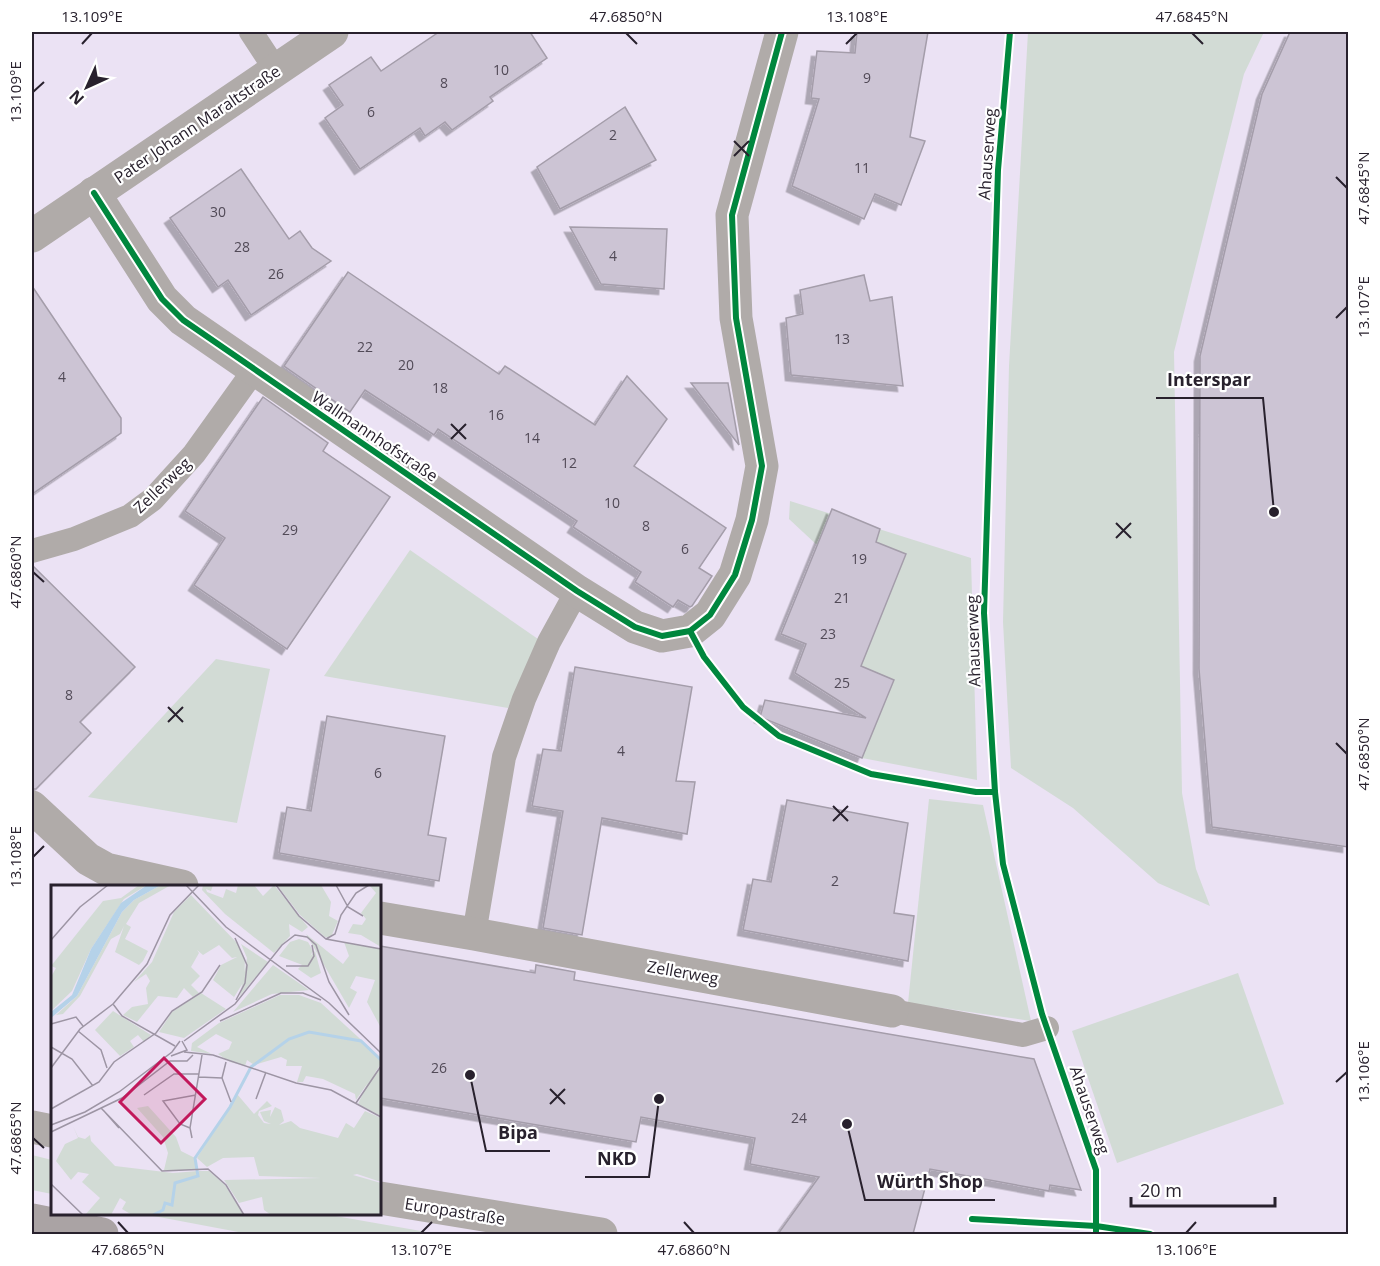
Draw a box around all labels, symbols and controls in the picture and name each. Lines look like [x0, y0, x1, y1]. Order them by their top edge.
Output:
text: 13.109°E [61, 6, 123, 26]
text: 47.6850°N [589, 6, 663, 26]
text: 13.108°E [826, 6, 888, 26]
text: 47.6845°N [1155, 6, 1229, 26]
north arrow [57, 57, 117, 117]
street label: Pater Johann Maraltstraße [109, 60, 285, 188]
house number: 10 [493, 60, 509, 79]
text: 13.109°E [5, 61, 25, 123]
house number: 9 [863, 68, 871, 87]
house number: 8 [440, 73, 448, 92]
text: N [64, 85, 89, 110]
house number: 6 [367, 102, 375, 121]
street label: Ahauserweg [973, 107, 1001, 201]
house number: 2 [609, 125, 617, 144]
text: 47.6845°N [1353, 151, 1373, 225]
house number: 11 [854, 158, 870, 177]
house number: 30 [210, 202, 226, 221]
house number: 28 [234, 237, 250, 256]
house number: 4 [609, 246, 617, 265]
house number: 26 [268, 264, 284, 283]
text: 13.107°E [1353, 276, 1373, 338]
house number: 13 [834, 329, 850, 348]
house number: 22 [357, 337, 373, 356]
house number: 20 [398, 355, 414, 374]
callout: Interspar [1156, 362, 1263, 398]
house number: 4 [58, 367, 66, 386]
text: Interspar [1167, 367, 1251, 391]
house number: 18 [432, 378, 448, 397]
street label: Wallmannhofstraße [308, 386, 442, 486]
house number: 16 [488, 405, 504, 424]
house number: 14 [524, 428, 540, 447]
street label: Zellerweg [129, 452, 196, 518]
house number: 12 [561, 453, 577, 472]
house number: 10 [604, 493, 620, 512]
house number: 8 [642, 516, 650, 535]
house number: 29 [282, 520, 298, 539]
text: 47.6860°N [5, 535, 25, 609]
house number: 6 [681, 539, 689, 558]
house number: 19 [851, 549, 867, 568]
house number: 21 [834, 588, 850, 607]
street label: Ahauserweg [960, 594, 986, 687]
house number: 23 [820, 624, 836, 643]
house number: 25 [834, 673, 850, 692]
house number: 8 [65, 685, 73, 704]
text: 47.6850°N [1353, 717, 1373, 791]
house number: 4 [617, 741, 625, 760]
house number: 6 [374, 763, 382, 782]
text: 13.108°E [5, 826, 25, 888]
house number: 2 [831, 871, 839, 890]
inset map [51, 885, 381, 1215]
street label: Zellerweg [646, 955, 721, 989]
text: 13.106°E [1353, 1041, 1373, 1103]
house number: 26 [431, 1058, 447, 1077]
street label: Ahauserweg [1065, 1063, 1115, 1157]
text: 47.6865°N [5, 1101, 25, 1175]
house number: 24 [791, 1108, 807, 1127]
callout: Bipa [486, 1115, 550, 1151]
text: Bipa [498, 1120, 538, 1144]
callout: NKD [585, 1141, 649, 1177]
text: NKD [597, 1146, 637, 1170]
callout: Würth Shop [865, 1164, 995, 1200]
text: Würth Shop [877, 1169, 983, 1193]
scale bar [1131, 1170, 1275, 1208]
text: 20 m [1140, 1178, 1182, 1202]
street label: Europastraße [403, 1192, 507, 1230]
text: 47.6865°N [91, 1239, 165, 1259]
text: 13.107°E [390, 1239, 452, 1259]
text: 47.6860°N [657, 1239, 731, 1259]
text: 13.106°E [1155, 1239, 1217, 1259]

